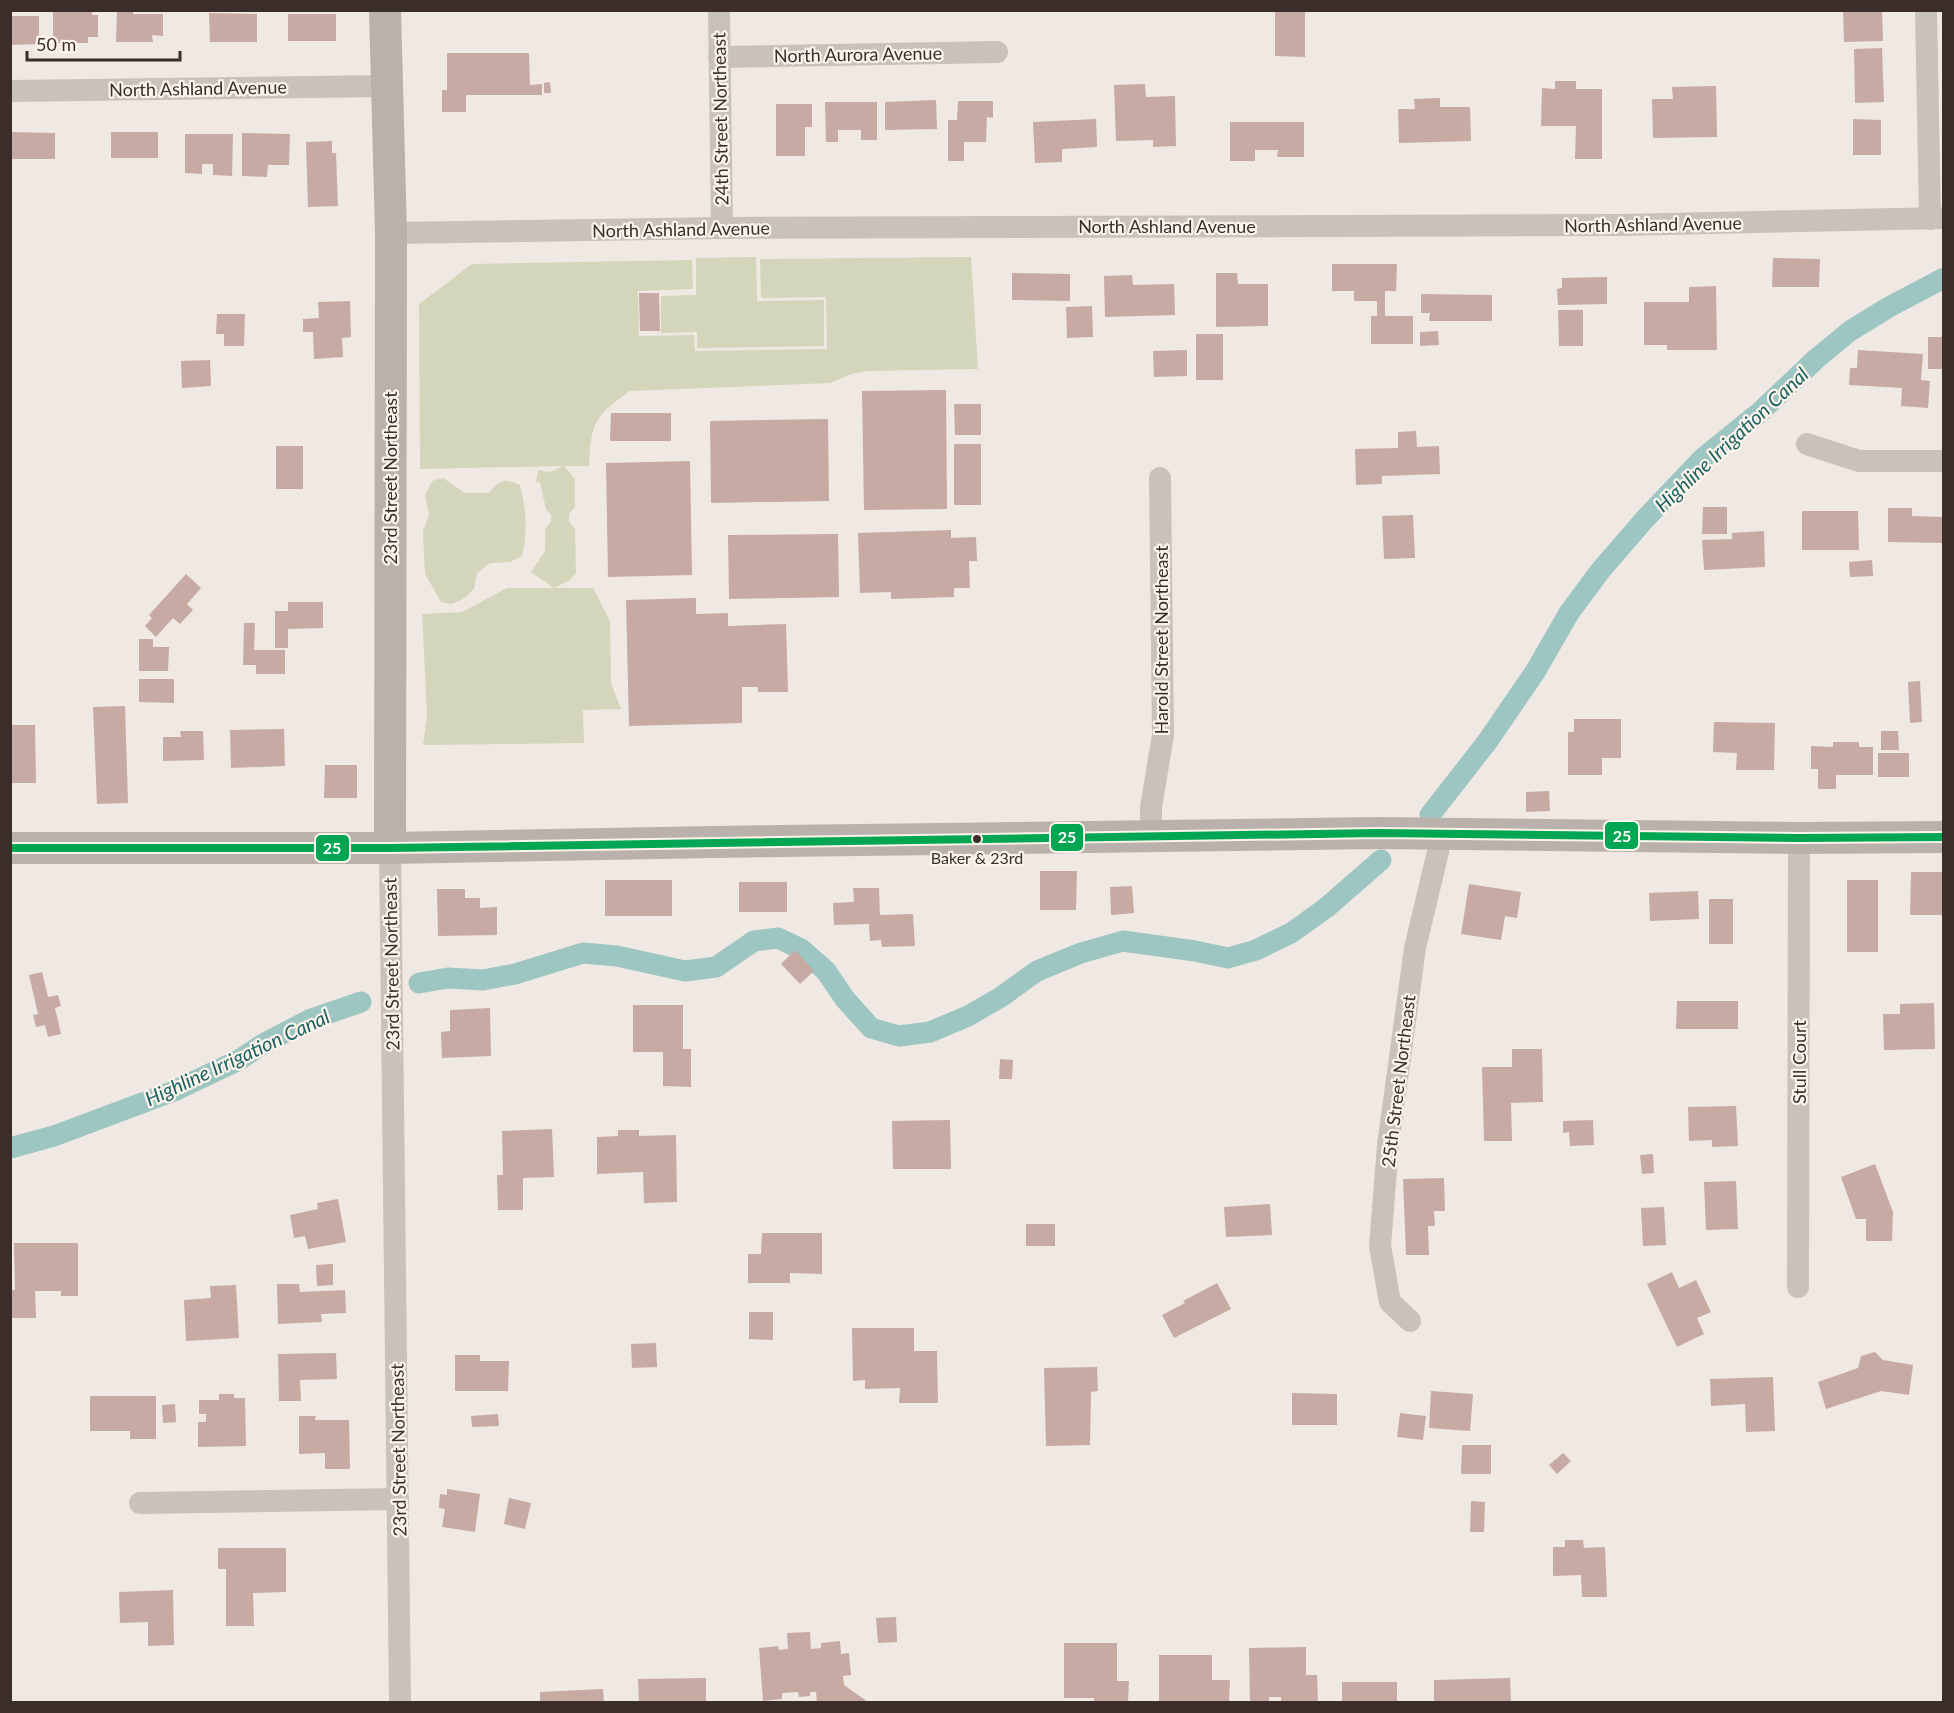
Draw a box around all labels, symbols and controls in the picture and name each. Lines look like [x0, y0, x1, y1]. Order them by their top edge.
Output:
scale bar [27, 24, 180, 62]
street label: 24th Street Northeast [707, 32, 733, 206]
text: 50 m [36, 33, 76, 55]
street label: North Aurora Avenue [774, 42, 942, 66]
street label: North Ashland Avenue [109, 75, 287, 101]
street label: North Ashland Avenue [1564, 211, 1742, 237]
street label: North Ashland Avenue [1078, 215, 1256, 237]
street label: North Ashland Avenue [592, 216, 770, 242]
water label: Highline Irrigation Canal [1649, 361, 1813, 516]
street label: 23rd Street Northeast [379, 391, 401, 565]
street label: Harold Street Northeast [1150, 545, 1172, 735]
line badge: 25 [1604, 821, 1639, 850]
line badge: 25 [1050, 823, 1084, 852]
text: 25 [1613, 826, 1631, 845]
text: 25 [1058, 827, 1076, 846]
marker: Baker & 23rd [971, 833, 983, 845]
line badge: 25 [315, 834, 350, 862]
text: 25 [323, 838, 341, 857]
place label: Baker & 23rd [931, 848, 1023, 867]
street label: 23rd Street Northeast [378, 877, 404, 1051]
street label: 25th Street Northeast [1377, 993, 1420, 1168]
water label: Highline Irrigation Canal [141, 1003, 334, 1110]
street label: Stull Court [1788, 1019, 1810, 1104]
street label: 23rd Street Northeast [385, 1363, 411, 1537]

